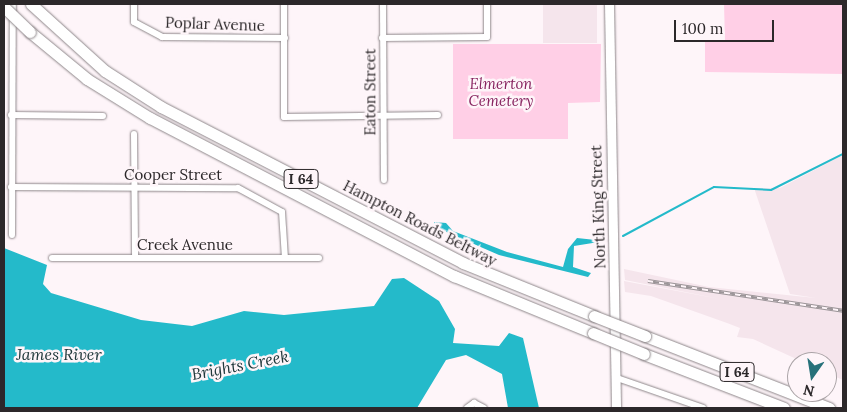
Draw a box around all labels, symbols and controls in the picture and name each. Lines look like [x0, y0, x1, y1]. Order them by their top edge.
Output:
scale bar [677, 10, 777, 42]
street label: Poplar Avenue [165, 13, 265, 35]
text: 100 m [682, 19, 723, 38]
street label: Eaton Street [361, 48, 379, 136]
park label: Elmerton Cemetery [468, 74, 534, 109]
street label: North King Street [587, 145, 609, 269]
street label: Cooper Street [124, 166, 222, 184]
road number: I 64 [284, 168, 318, 190]
street label: Hampton Roads Beltway [340, 176, 500, 270]
street label: Creek Avenue [137, 236, 233, 254]
water label: James River [16, 344, 102, 364]
water label: Brights Creek [190, 346, 290, 384]
north arrow [787, 352, 837, 402]
road number: I 64 [720, 361, 754, 384]
text: N [802, 381, 816, 401]

